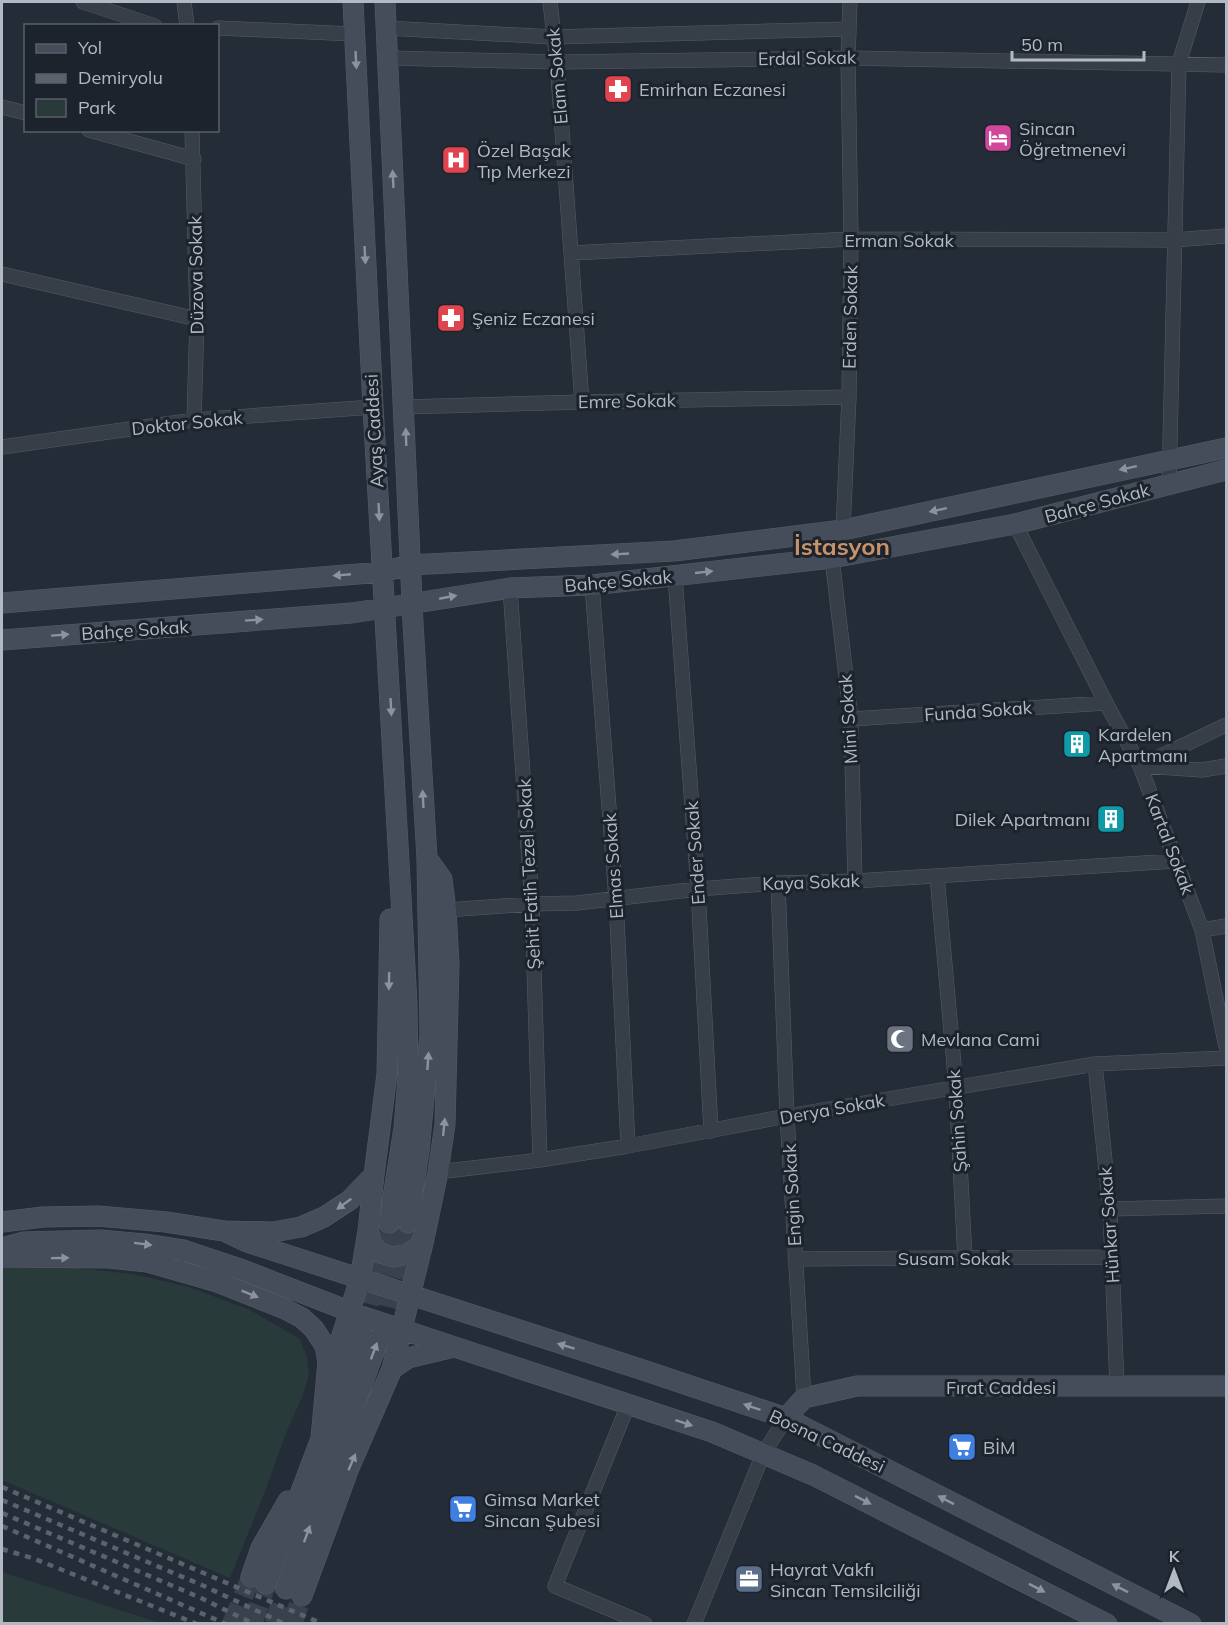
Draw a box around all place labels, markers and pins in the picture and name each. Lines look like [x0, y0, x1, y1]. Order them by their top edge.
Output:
pharmacy icon: Emirhan Eczanesi [602, 73, 634, 105]
place label: Emirhan Eczanesi [639, 78, 786, 101]
place label: Sincan Öğretmenevi [1019, 117, 1126, 161]
hotel icon: Sincan Öğretmenevi [982, 122, 1014, 154]
place label: Özel Başak Tıp Merkezi [477, 139, 572, 183]
hospital icon: Özel Başak Tıp Merkezi [440, 144, 472, 176]
pharmacy icon: Şeniz Eczanesi [435, 302, 467, 334]
place label: Şeniz Eczanesi [472, 307, 595, 330]
place label: Kardelen Apartmanı [1098, 723, 1188, 767]
building icon: Kardelen Apartmanı [1061, 728, 1093, 760]
building icon: Dilek Apartmanı [1095, 803, 1127, 835]
place label: Dilek Apartmanı [955, 808, 1090, 831]
mosque icon: Mevlana Cami [884, 1023, 916, 1055]
place label: Mevlana Cami [921, 1028, 1040, 1051]
supermarket icon: BİM [946, 1431, 978, 1463]
place label: BİM [983, 1436, 1015, 1459]
place label: Gimsa Market Sincan Şubesi [484, 1488, 600, 1532]
supermarket icon: Gimsa Market Sincan Şubesi [447, 1493, 479, 1525]
place label: Hayrat Vakfı Sincan Temsilciliği [770, 1558, 920, 1602]
office icon: Hayrat Vakfı Sincan Temsilciliği [733, 1563, 765, 1595]

